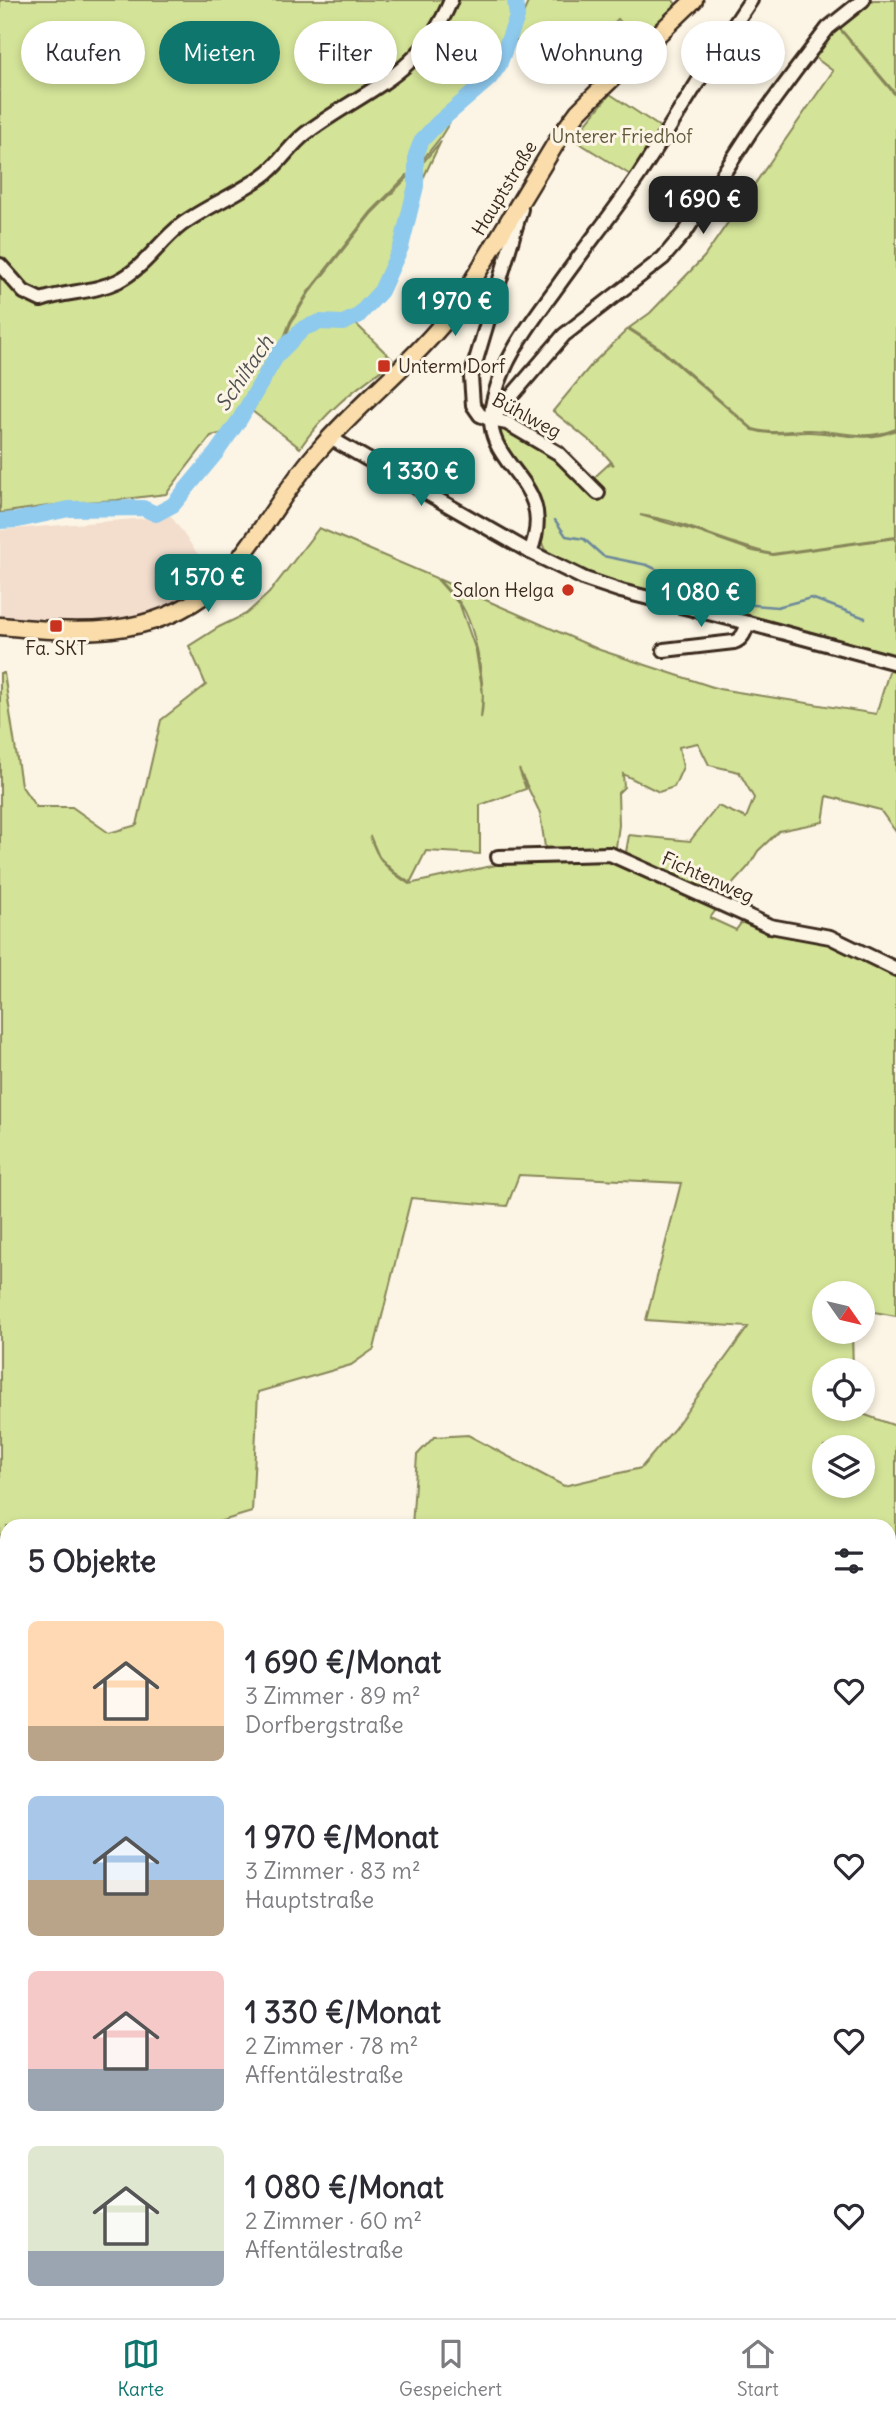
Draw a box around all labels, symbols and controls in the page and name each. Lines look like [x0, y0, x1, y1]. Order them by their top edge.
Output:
chip: Kaufen [21, 21, 145, 84]
chip: Mieten [159, 21, 280, 84]
chip: Filter [294, 21, 397, 84]
chip: Neu [411, 21, 502, 84]
chip: Wohnung [516, 21, 667, 84]
chip: Haus [681, 21, 785, 84]
park label: Unterer Friedhof [552, 124, 693, 148]
street label: Hauptstraße [466, 136, 542, 240]
pin: 1 690 € [638, 176, 768, 236]
text: 1 690 € [665, 184, 741, 213]
pin: 1 970 € [390, 278, 520, 338]
text: 1 970 € [418, 286, 492, 315]
water label: Schiltach [209, 329, 280, 416]
place label: Unterm Dorf [398, 354, 506, 378]
marker: Unterm Dorf [376, 358, 392, 374]
street label: Bühlweg [488, 387, 566, 443]
pin: 1 330 € [356, 448, 486, 508]
text: 1 330 € [383, 456, 459, 485]
pin: 1 570 € [143, 554, 273, 614]
text: 1 570 € [171, 562, 245, 591]
pin: 1 080 € [636, 570, 766, 629]
text: 1 080 € [662, 577, 740, 606]
place label: Salon Helga [453, 578, 554, 602]
marker: Salon Helga [560, 582, 576, 598]
marker: Fa. SKT [48, 618, 64, 634]
place label: Fa. SKT [25, 636, 87, 660]
street label: Fichtenweg [658, 846, 758, 908]
north arrow [812, 1281, 875, 1344]
map controls [812, 1281, 875, 1498]
button: locate [812, 1358, 875, 1421]
button: layers [812, 1435, 875, 1498]
text: 5 Objekte [28, 1542, 156, 1580]
icon: filters [830, 1542, 868, 1580]
text: 1 690 €/Monat [245, 1643, 441, 1681]
icon: home [84, 1649, 168, 1733]
icon: heart [830, 1672, 868, 1710]
text: 3 Zimmer · 89 m² [245, 1681, 421, 1710]
text: Dorfbergstraße [245, 1710, 404, 1739]
text: 1 970 €/Monat [245, 1818, 439, 1856]
icon: home [84, 1824, 168, 1908]
icon: heart [830, 1847, 868, 1885]
text: 3 Zimmer · 83 m² [245, 1856, 421, 1885]
text: Hauptstraße [245, 1885, 374, 1914]
text: 1 330 €/Monat [245, 1993, 441, 2031]
icon: home [84, 1999, 168, 2083]
icon: heart [830, 2022, 868, 2060]
text: 2 Zimmer · 78 m² [245, 2031, 418, 2060]
text: Affentälestraße [245, 2060, 403, 2089]
text: 1 080 €/Monat [245, 2168, 444, 2206]
icon: home [84, 2174, 168, 2258]
icon: heart [830, 2197, 868, 2235]
text: 2 Zimmer · 60 m² [245, 2206, 422, 2235]
text: Affentälestraße [245, 2235, 403, 2264]
tab: Karte [117, 2335, 164, 2401]
tab: Gespeichert [399, 2335, 502, 2401]
tab: Start [737, 2335, 779, 2401]

